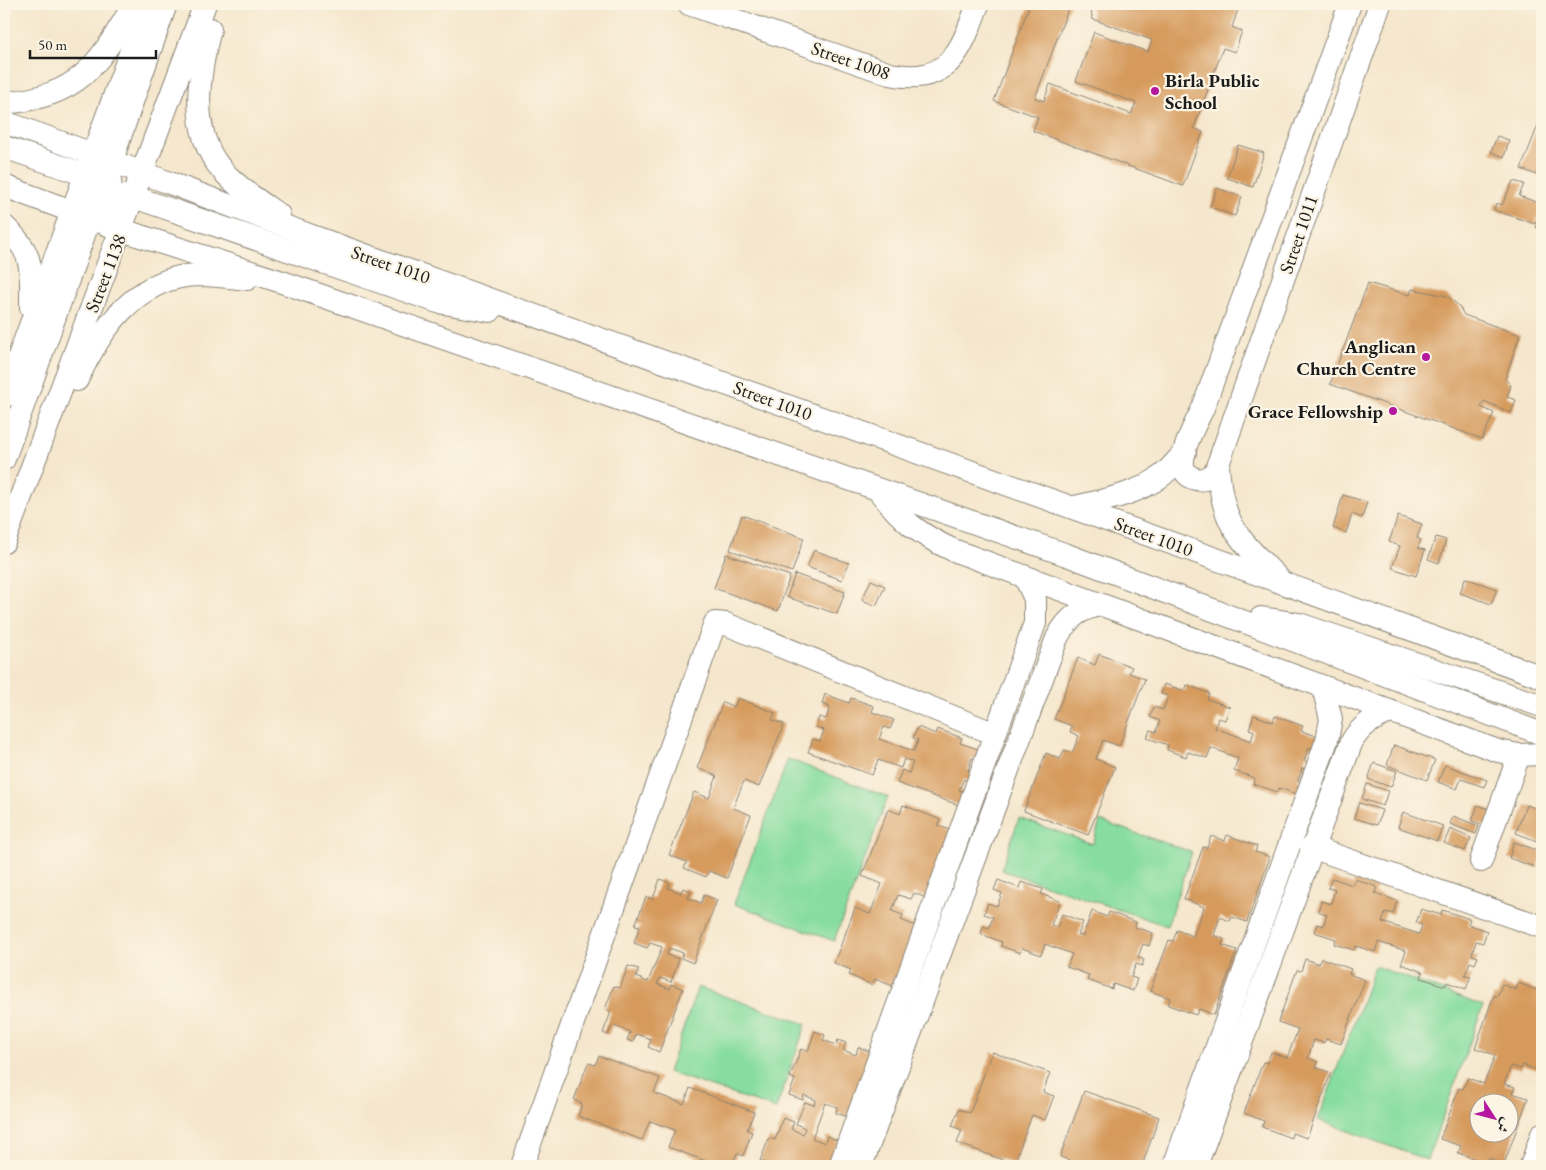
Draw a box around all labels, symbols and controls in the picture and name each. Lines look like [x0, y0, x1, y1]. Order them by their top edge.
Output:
scale bar [30, 28, 156, 60]
text: 50 m [38, 35, 67, 54]
street label: Street 1008 [808, 35, 894, 86]
place label: Birla Public School [1165, 68, 1260, 115]
marker: Birla Public School [1149, 85, 1161, 97]
street label: Street 1011 [1273, 191, 1324, 277]
street label: Street 1138 [79, 230, 132, 316]
street label: Street 1010 [348, 239, 434, 290]
place label: Anglican Church Centre [1297, 334, 1416, 381]
marker: Anglican Church Centre [1420, 351, 1432, 363]
street label: Street 1010 [730, 375, 816, 426]
place label: Grace Fellowship [1248, 399, 1384, 424]
marker: Grace Fellowship [1387, 405, 1399, 417]
street label: Street 1010 [1111, 511, 1197, 562]
north arrow [1468, 1092, 1518, 1142]
text: ش [1493, 1115, 1516, 1137]

